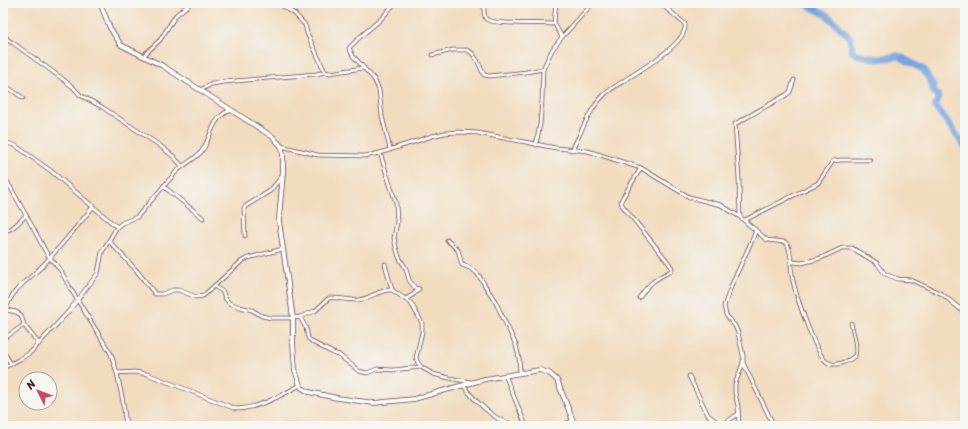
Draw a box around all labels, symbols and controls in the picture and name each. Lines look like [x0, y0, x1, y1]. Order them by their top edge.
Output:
north arrow [18, 371, 58, 411]
text: N [21, 375, 41, 395]

